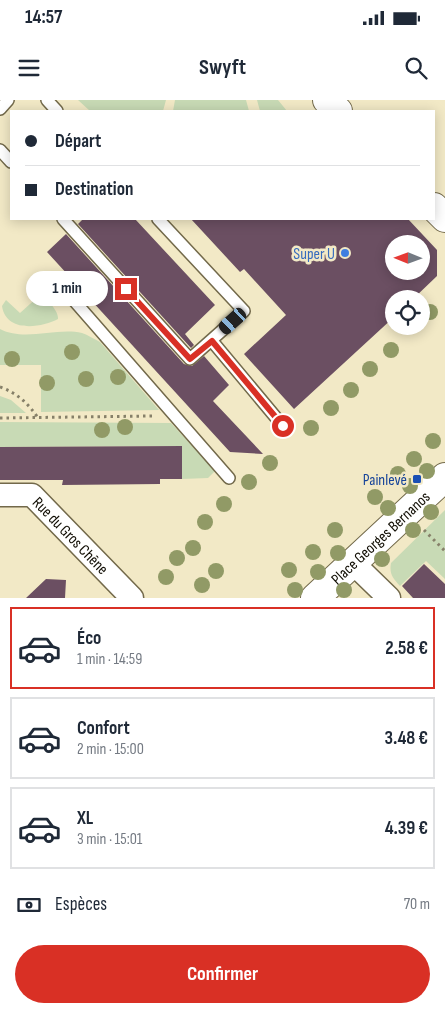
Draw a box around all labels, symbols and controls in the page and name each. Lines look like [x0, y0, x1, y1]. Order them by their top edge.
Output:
text: 14:57 [25, 6, 62, 29]
icon: menu [15, 54, 43, 82]
text: Swyft [199, 54, 246, 81]
icon: search [402, 54, 430, 82]
text: Départ [55, 130, 101, 153]
text: Destination [55, 178, 133, 201]
north arrow [385, 235, 430, 280]
map controls [385, 235, 430, 335]
place label: Super U [293, 245, 335, 264]
marker: Super U [339, 247, 351, 259]
callout: 1 min [26, 272, 108, 306]
route end [115, 278, 137, 300]
text: 1 min [52, 279, 82, 298]
button: locate [385, 290, 430, 335]
car [216, 305, 249, 337]
route start [272, 415, 294, 437]
place label: Painlevé [363, 471, 407, 490]
marker: Painlevé [411, 473, 423, 485]
street label: Place Georges Bernanos [328, 488, 435, 589]
street label: Rue du Gros Chêne [28, 493, 112, 579]
icon: car [17, 626, 62, 671]
text: Éco [77, 627, 101, 650]
text: 2.58 € [385, 637, 428, 660]
text: 1 min · 14:59 [77, 650, 142, 669]
icon: car [17, 716, 62, 761]
text: Confort [77, 717, 130, 740]
text: 3.48 € [385, 727, 428, 750]
text: 2 min · 15:00 [77, 740, 144, 759]
icon: car [17, 806, 62, 851]
text: XL [77, 807, 93, 830]
text: 4.39 € [385, 817, 428, 840]
text: 3 min · 15:01 [77, 830, 142, 849]
icon: cash [15, 891, 43, 919]
text: Espèces [55, 893, 107, 916]
text: 70 m [404, 895, 430, 914]
button: Confirmer [15, 945, 430, 1003]

